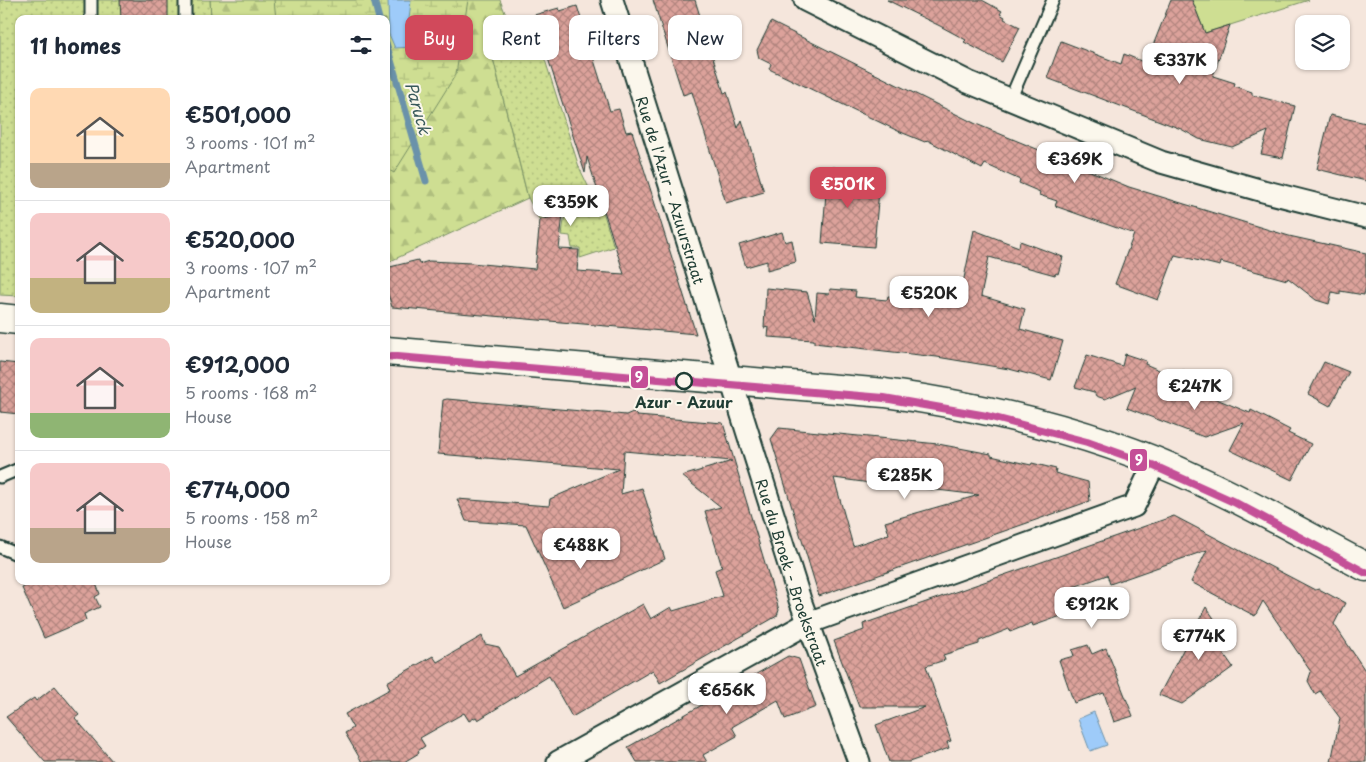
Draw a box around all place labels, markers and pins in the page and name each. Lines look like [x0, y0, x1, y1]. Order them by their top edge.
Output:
pin: €337K [1145, 42, 1215, 85]
pin: €369K [1040, 142, 1110, 184]
pin: €501K [813, 166, 883, 209]
pin: €359K [536, 184, 606, 227]
pin: €520K [894, 276, 964, 318]
pin: €247K [1160, 368, 1230, 411]
marker: Azur - Azuur [675, 372, 693, 390]
place label: Azur - Azuur [634, 390, 733, 413]
pin: €285K [870, 458, 940, 500]
pin: €488K [546, 528, 616, 570]
pin: €912K [1057, 586, 1127, 629]
pin: €774K [1164, 618, 1234, 661]
pin: €656K [692, 672, 762, 715]

